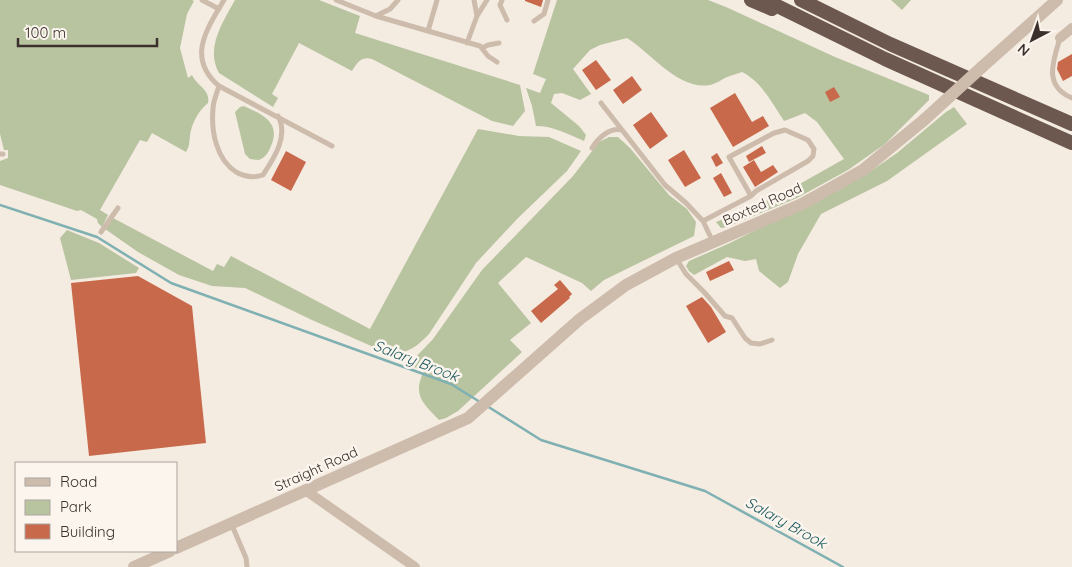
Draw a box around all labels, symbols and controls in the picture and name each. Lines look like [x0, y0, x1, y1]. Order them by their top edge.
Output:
scale bar [18, 15, 156, 47]
north arrow [1007, 15, 1057, 65]
text: 100 m [25, 23, 66, 42]
text: N [1014, 40, 1033, 60]
street label: Boxted Road [720, 179, 804, 229]
water label: Salary Brook [371, 336, 463, 386]
street label: Straight Road [272, 443, 360, 495]
legend [15, 462, 178, 552]
text: Road [60, 472, 97, 491]
water label: Salary Brook [742, 492, 832, 554]
text: Park [60, 497, 92, 516]
text: Building [60, 522, 115, 541]

